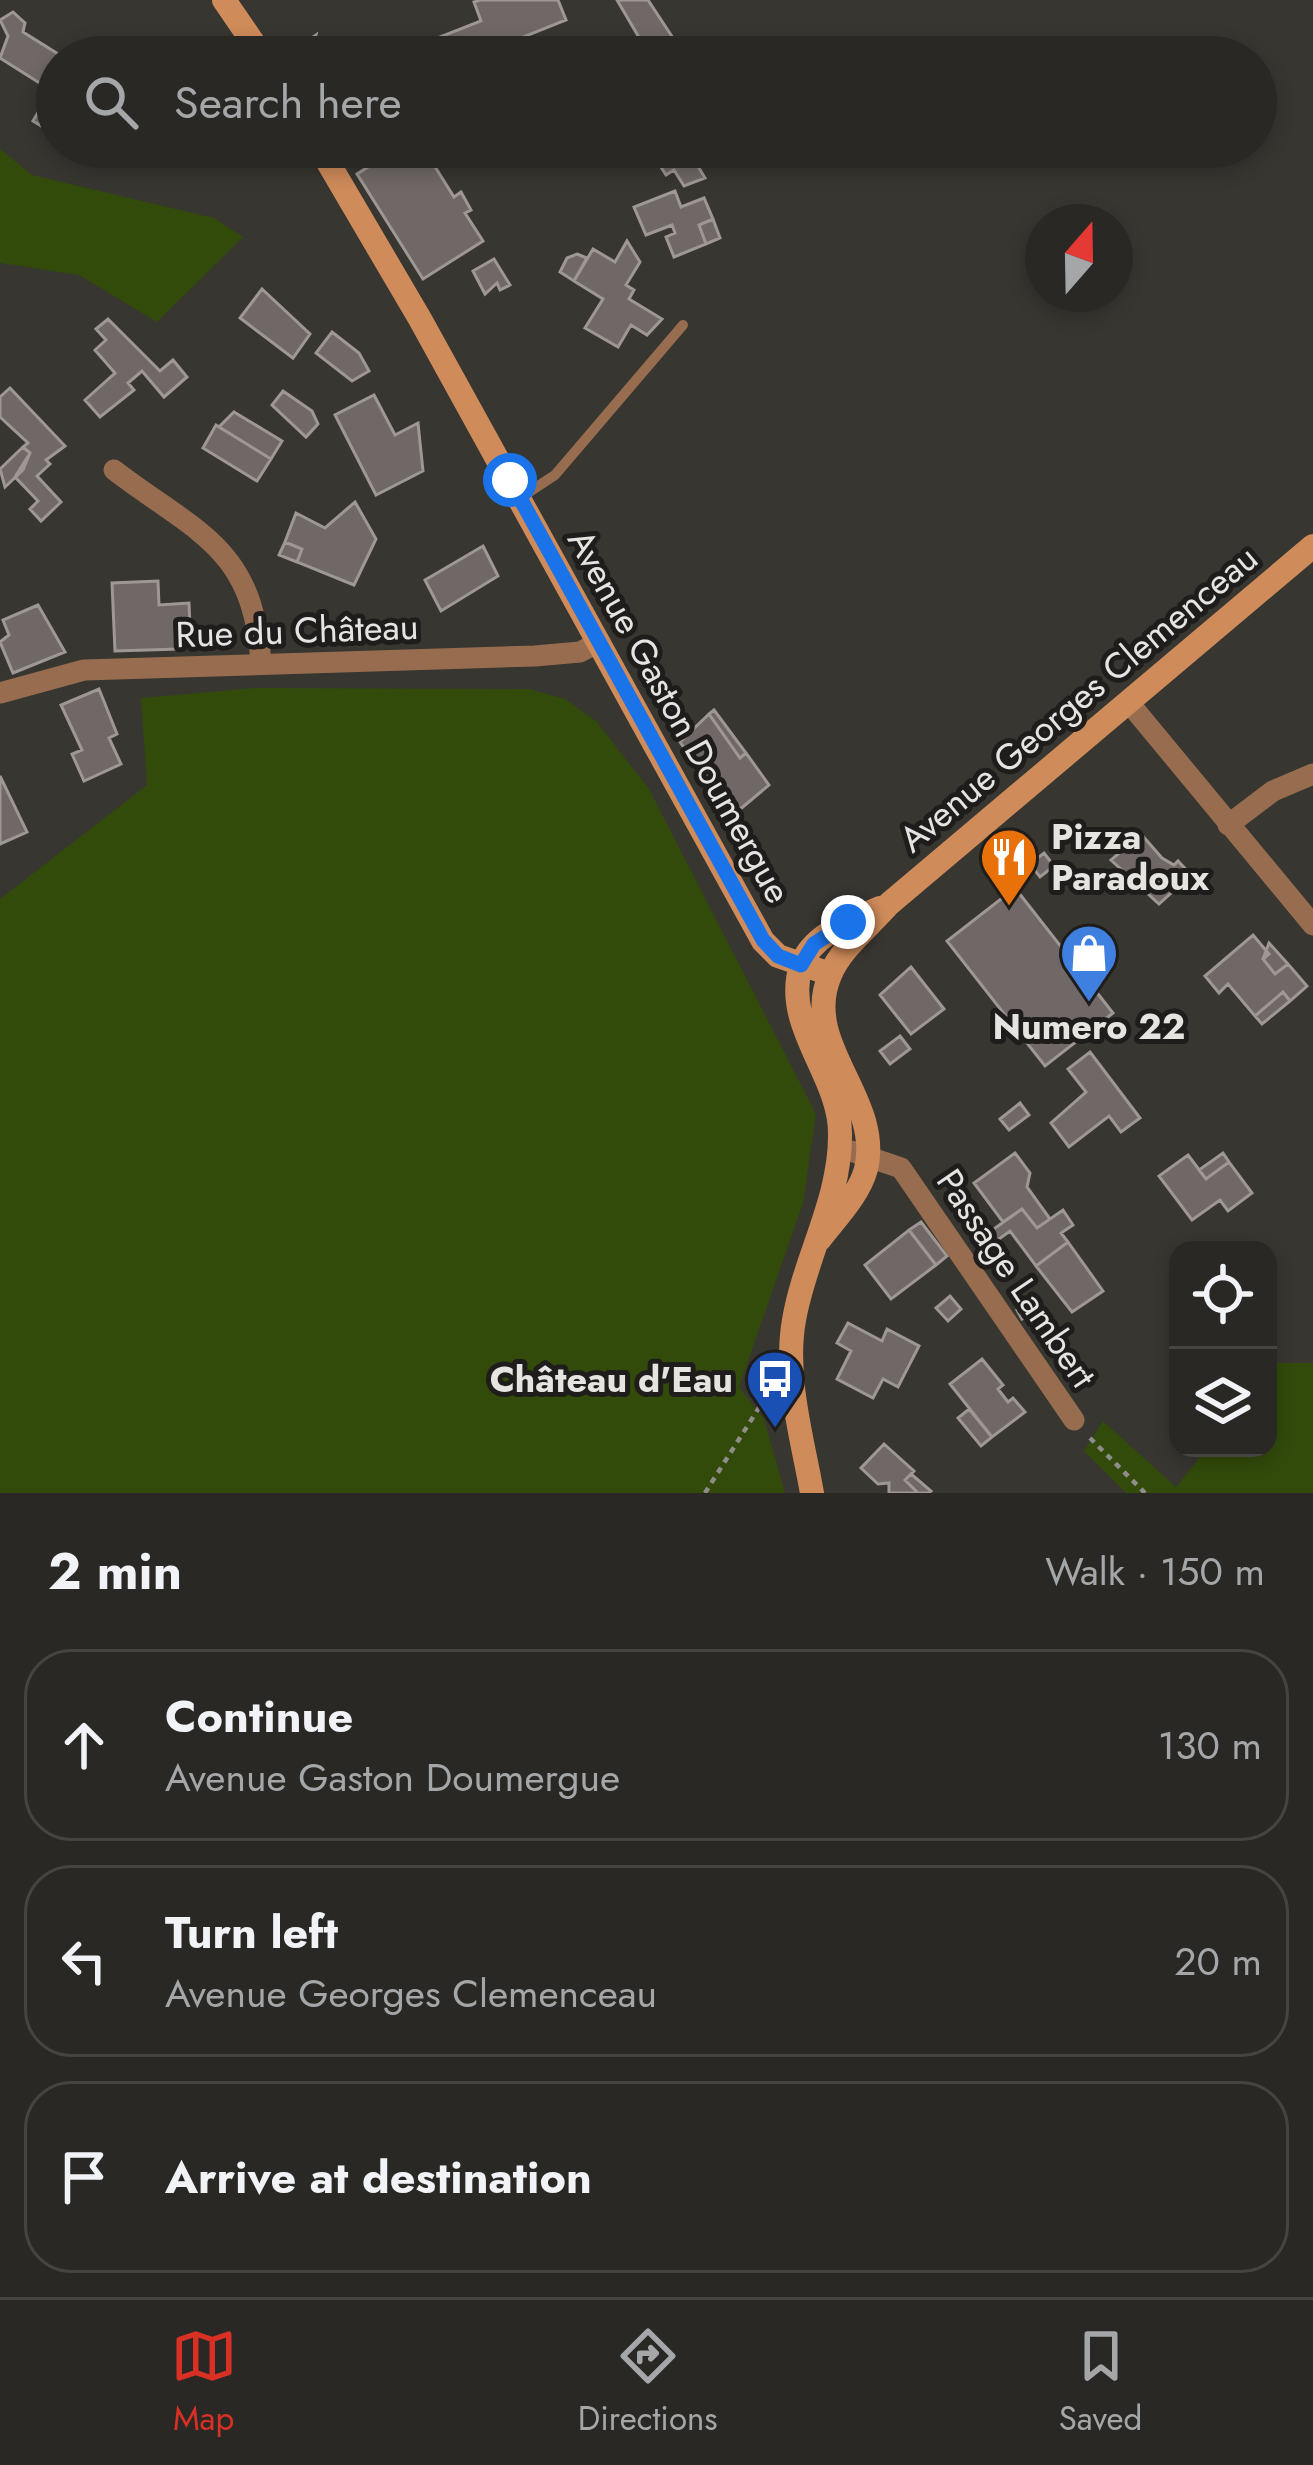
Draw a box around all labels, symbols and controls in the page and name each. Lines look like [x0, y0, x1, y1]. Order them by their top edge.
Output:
search box [36, 36, 1277, 168]
icon: search [78, 69, 144, 135]
text: Search here [174, 70, 402, 135]
north arrow [1025, 204, 1133, 312]
route start [483, 453, 537, 507]
street label: Avenue Gaston Doumergue [555, 520, 805, 912]
street label: Avenue Georges Clemenceau [887, 532, 1269, 864]
street label: Rue du Château [175, 600, 419, 660]
place label: Pizza Paradoux [1051, 810, 1210, 903]
restaurant icon: Pizza Paradoux [978, 826, 1040, 908]
route end [821, 895, 875, 949]
shop icon: Numero 22 [1058, 922, 1120, 1004]
place label: Numero 22 [993, 1000, 1185, 1052]
street label: Passage Lambert [924, 1158, 1110, 1398]
map controls [1169, 1241, 1277, 1457]
button: locate [1169, 1241, 1277, 1349]
bus stop icon: Château d'Eau [744, 1348, 806, 1430]
button: layers [1169, 1349, 1277, 1457]
place label: Château d'Eau [490, 1353, 733, 1405]
text: 2 min [48, 1534, 182, 1608]
text: Walk · 150 m [1045, 1543, 1265, 1600]
text: Continue [165, 1684, 353, 1749]
icon: ahead [51, 1712, 117, 1778]
text: 130 m [1158, 1717, 1262, 1774]
text: Avenue Gaston Doumergue [165, 1749, 620, 1806]
text: Turn left [165, 1900, 338, 1965]
icon: left [51, 1928, 117, 1994]
text: 20 m [1174, 1933, 1262, 1990]
text: Avenue Georges Clemenceau [165, 1965, 657, 2022]
icon: arrive [51, 2144, 117, 2210]
text: Arrive at destination [165, 2145, 592, 2210]
tab: Map [171, 2323, 237, 2442]
tab: Directions [578, 2323, 718, 2442]
tab: Saved [1059, 2323, 1142, 2442]

